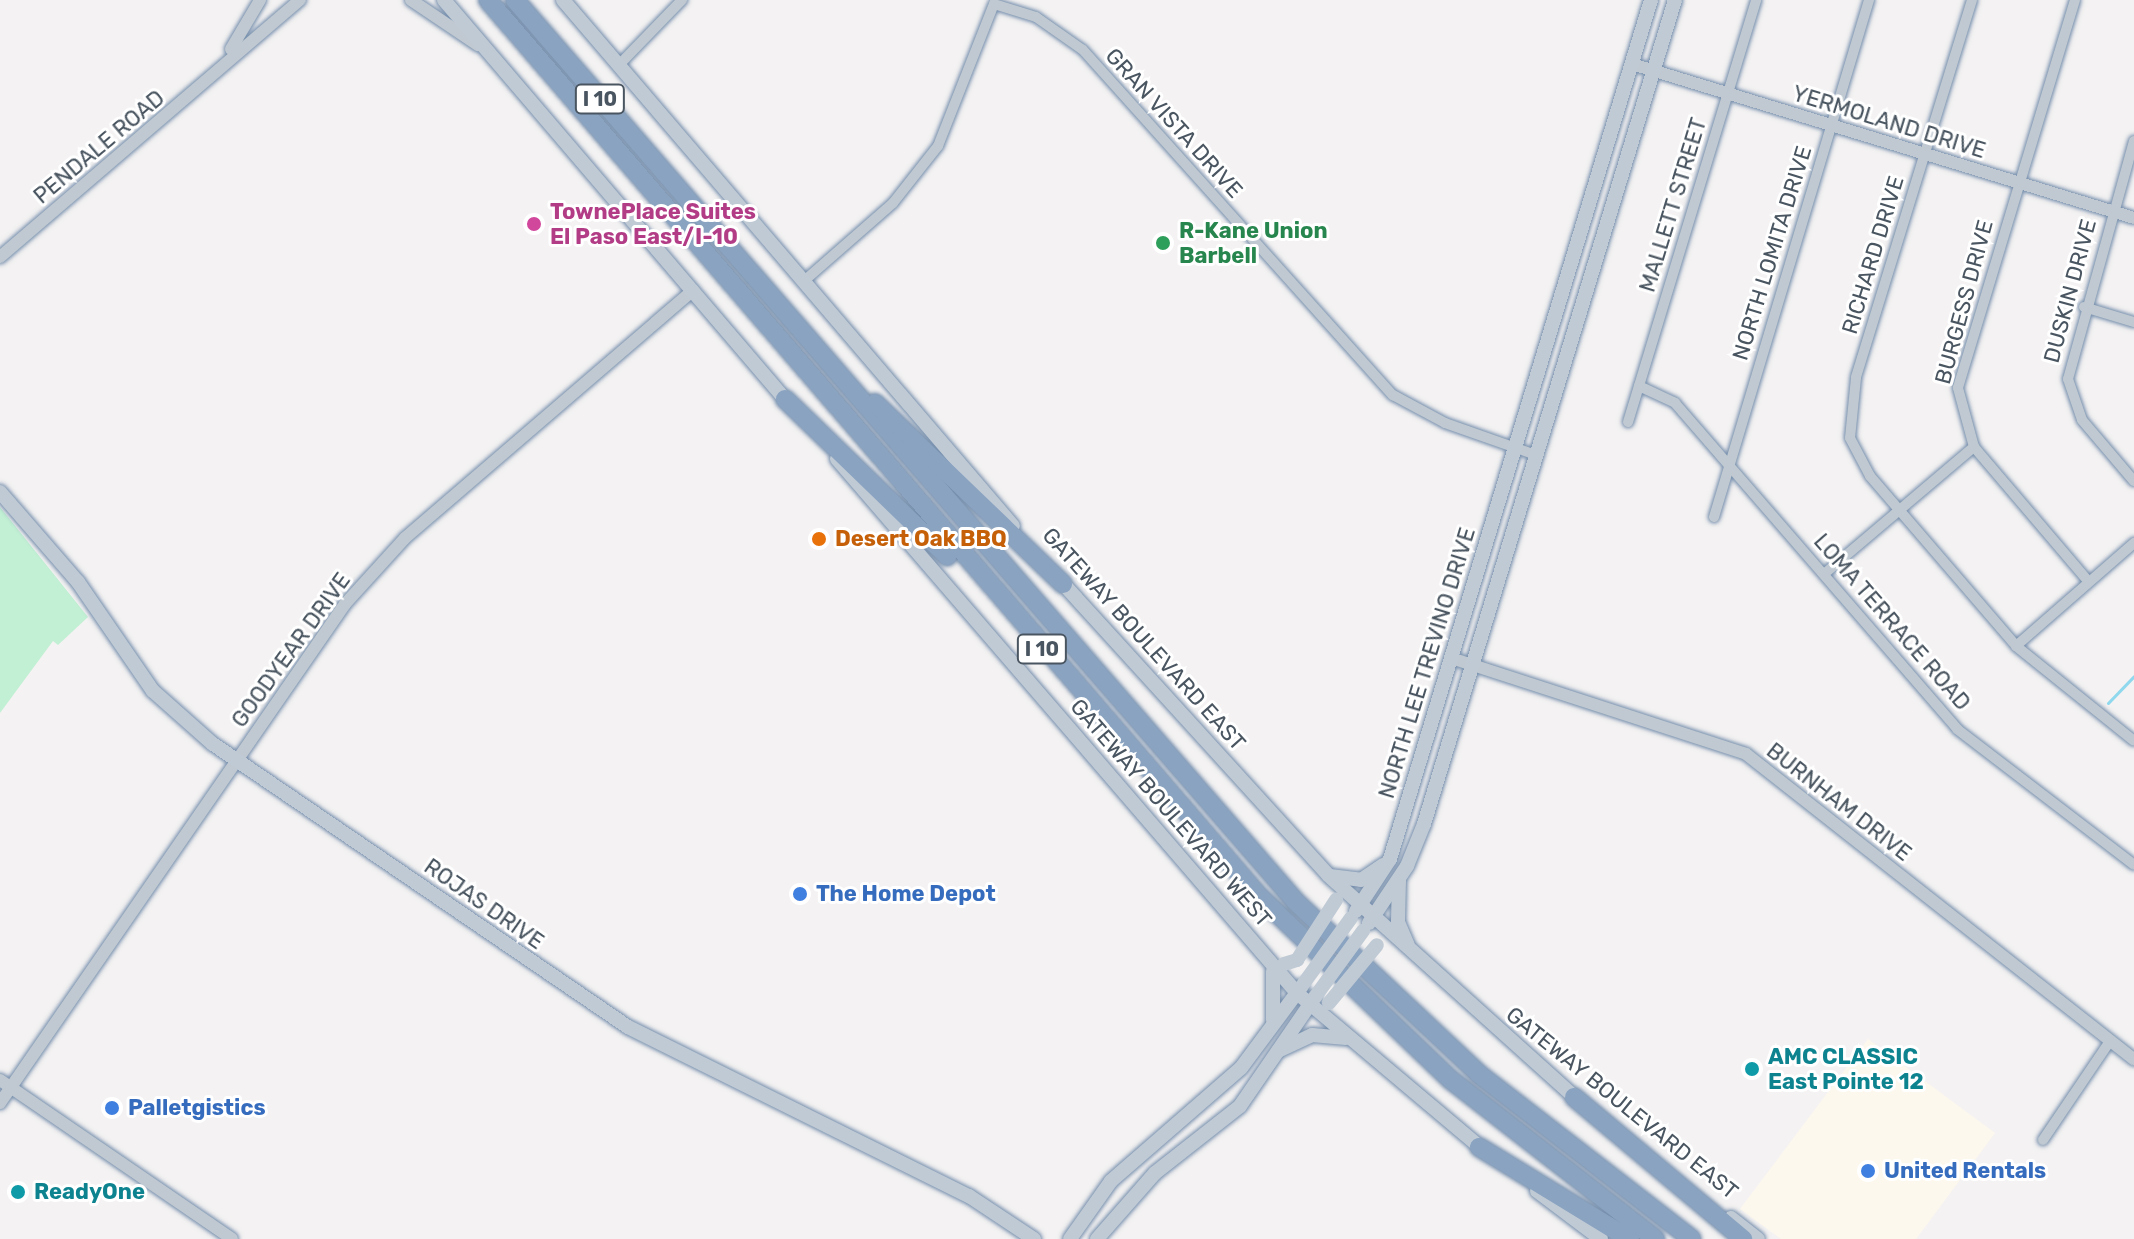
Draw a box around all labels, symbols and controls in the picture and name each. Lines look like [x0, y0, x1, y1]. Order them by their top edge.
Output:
street label: GRAN VISTA DRIVE [1100, 42, 1248, 204]
street label: YERMOLAND DRIVE [1789, 80, 1989, 164]
road number: I 10 [574, 83, 626, 115]
street label: PENDALE ROAD [28, 85, 170, 209]
street label: MALLETT STREET [1634, 114, 1712, 296]
street label: NORTH LOMITA DRIVE [1727, 142, 1817, 364]
street label: RICHARD DRIVE [1836, 173, 1910, 337]
place label: TownePlace Suites El Paso East/I-10 [550, 198, 756, 250]
marker: TownePlace Suites El Paso East/I-10 [525, 215, 543, 233]
street label: DUSKIN DRIVE [2038, 216, 2102, 366]
place label: R-Kane Union Barbell [1179, 217, 1328, 268]
street label: BURGESS DRIVE [1929, 217, 1999, 387]
marker: R-Kane Union Barbell [1154, 234, 1172, 252]
street label: GATEWAY BOULEVARD EAST [1037, 522, 1251, 756]
street label: NORTH LEE TREVINO DRIVE [1373, 524, 1481, 802]
place label: Desert Oak BBQ [835, 526, 1007, 552]
street label: LOMA TERRACE ROAD [1808, 528, 1976, 716]
marker: Desert Oak BBQ [810, 530, 828, 548]
street label: GOODYEAR DRIVE [226, 568, 356, 732]
road number: I 10 [1016, 633, 1068, 665]
street label: GATEWAY BOULEVARD WEST [1064, 693, 1278, 933]
street label: BURNHAM DRIVE [1761, 737, 1917, 867]
street label: ROJAS DRIVE [419, 853, 549, 955]
place label: The Home Depot [816, 881, 996, 907]
marker: The Home Depot [791, 885, 809, 903]
street label: GATEWAY BOULEVARD EAST [1500, 1001, 1744, 1205]
place label: AMC CLASSIC East Pointe 12 [1768, 1043, 1924, 1094]
marker: AMC CLASSIC East Pointe 12 [1743, 1060, 1761, 1078]
place label: Palletgistics [128, 1095, 266, 1121]
marker: Palletgistics [103, 1099, 121, 1117]
place label: United Rentals [1884, 1158, 2046, 1184]
marker: United Rentals [1859, 1162, 1877, 1180]
place label: ReadyOne [34, 1179, 145, 1205]
marker: ReadyOne [9, 1183, 27, 1201]

